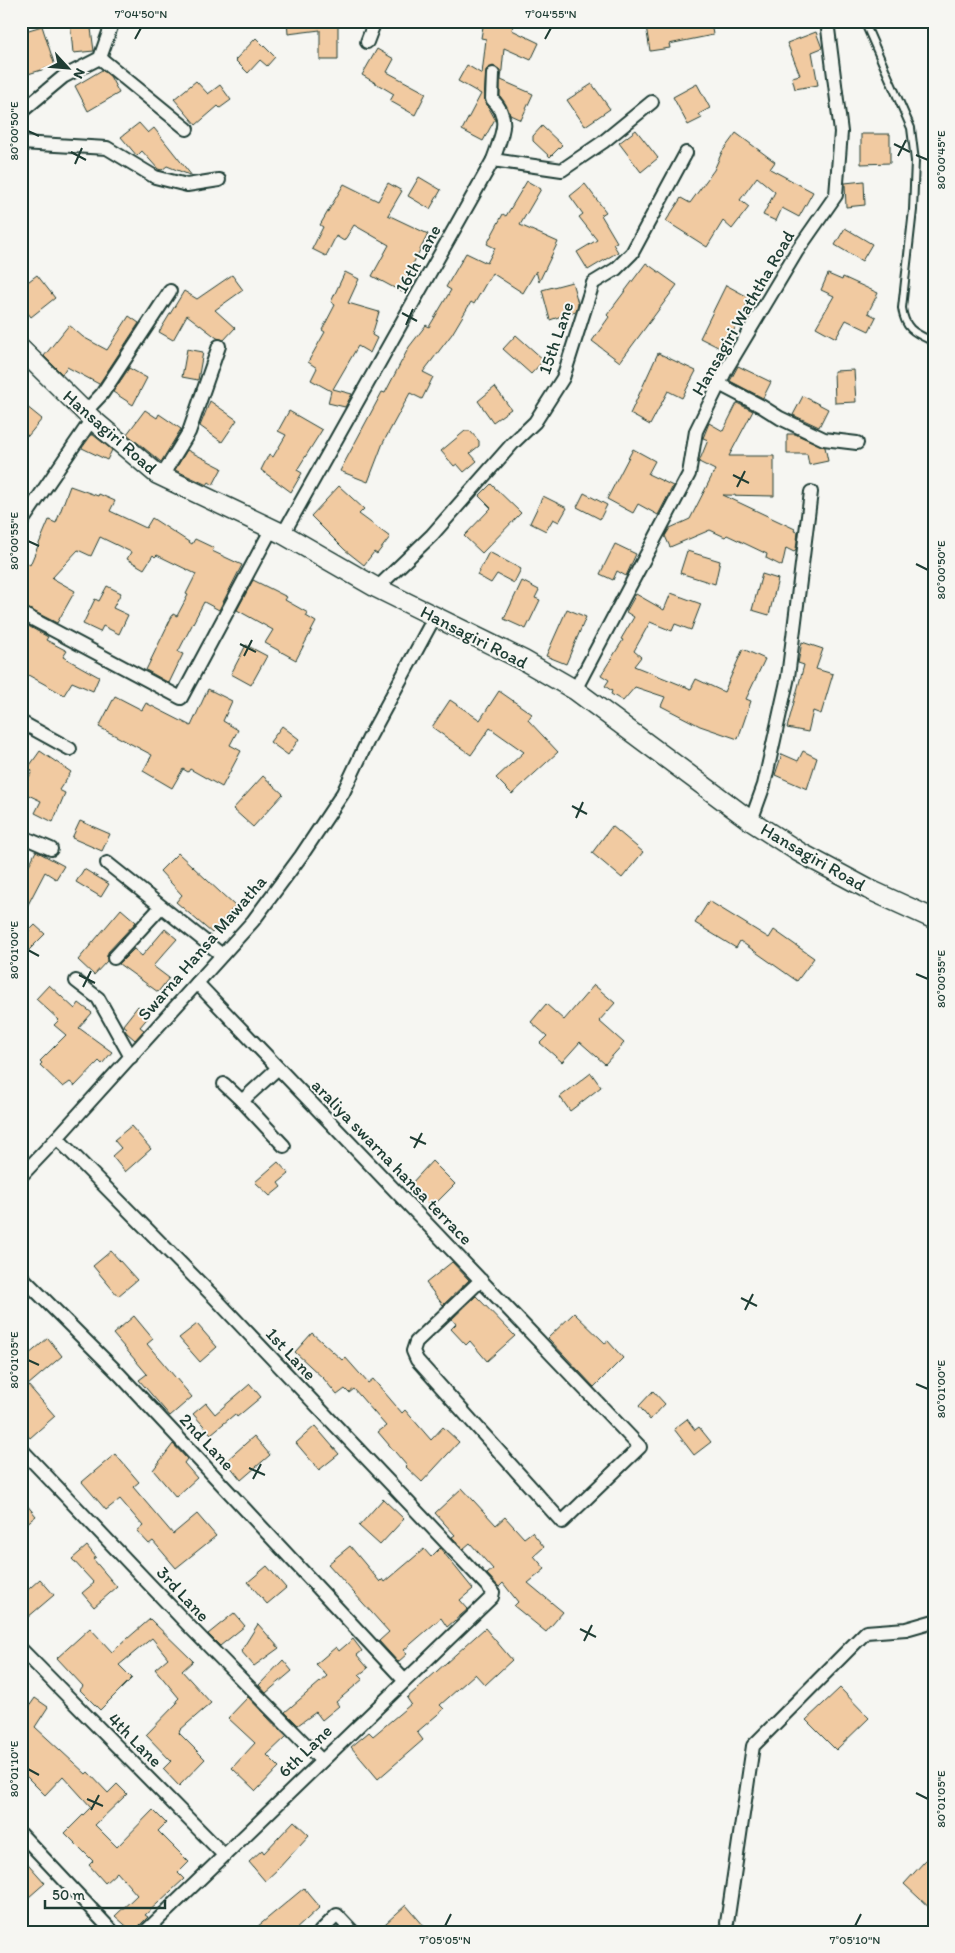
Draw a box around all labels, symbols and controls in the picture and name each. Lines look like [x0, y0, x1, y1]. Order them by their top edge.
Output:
text: 7°04'50"N [115, 7, 167, 21]
text: 7°04'55"N [525, 7, 577, 21]
north arrow [42, 42, 92, 92]
text: N [70, 66, 89, 81]
text: 80°00'50"E [7, 101, 21, 161]
text: 80°00'45"E [934, 130, 948, 190]
street label: 16th Lane [390, 221, 446, 297]
street label: Hansagiri Waththa Road [687, 226, 799, 399]
street label: 15th Lane [533, 299, 579, 377]
street label: Hansagiri Road [58, 385, 162, 479]
text: 80°00'55"E [7, 512, 21, 570]
text: 80°00'50"E [934, 540, 948, 600]
street label: Hansagiri Road [417, 601, 532, 674]
street label: Hansagiri Road [757, 818, 870, 896]
street label: Swarna Hansa Mawatha [133, 870, 271, 1025]
text: 80°01'00"E [7, 920, 21, 979]
text: 80°00'55"E [934, 950, 948, 1008]
street label: araliya swarna hansa terrace [307, 1074, 477, 1250]
street label: 1st Lane [261, 1323, 321, 1385]
text: 80°01'05"E [7, 1331, 21, 1389]
text: 80°01'00"E [934, 1359, 948, 1418]
street label: 2nd Lane [175, 1409, 239, 1475]
street label: 3rd Lane [152, 1562, 214, 1626]
street label: 4th Lane [103, 1708, 167, 1772]
street label: 6th Lane [273, 1720, 337, 1782]
text: 80°01'10"E [7, 1740, 21, 1797]
text: 80°01'05"E [934, 1770, 948, 1828]
scale bar [45, 1878, 165, 1910]
text: 50 m [52, 1886, 85, 1904]
text: 7°05'05"N [419, 1933, 471, 1947]
text: 7°05'10"N [830, 1933, 880, 1947]

